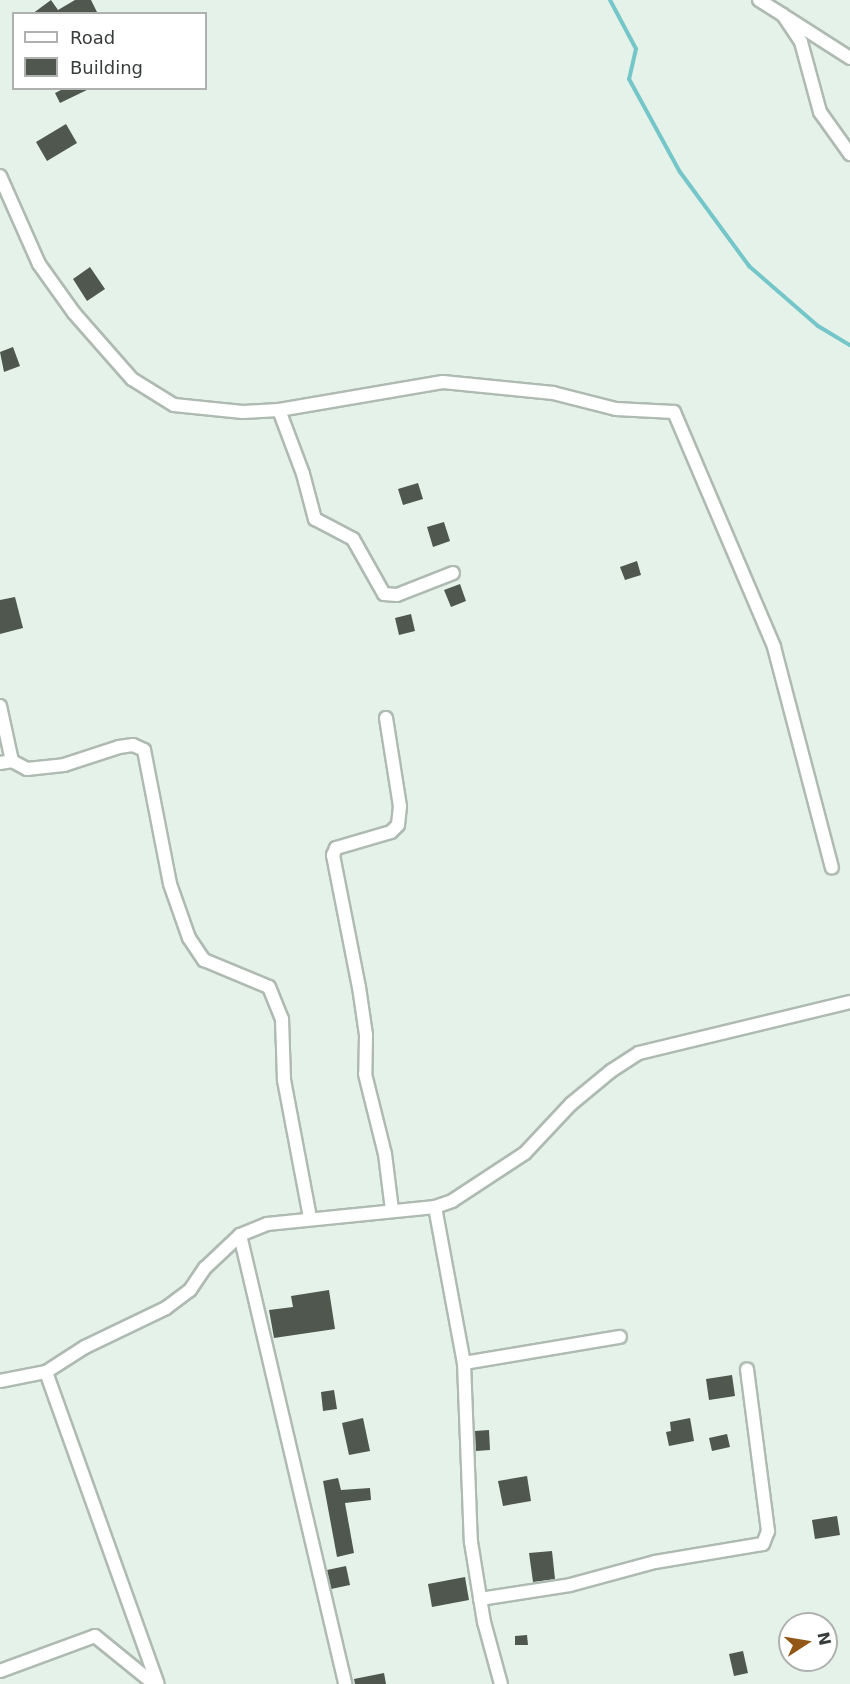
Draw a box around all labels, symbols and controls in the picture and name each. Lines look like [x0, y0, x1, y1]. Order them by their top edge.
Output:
legend [12, 12, 207, 90]
text: Road [70, 27, 115, 48]
text: Building [70, 57, 143, 78]
north arrow [778, 1612, 838, 1672]
text: N [813, 1630, 835, 1647]

